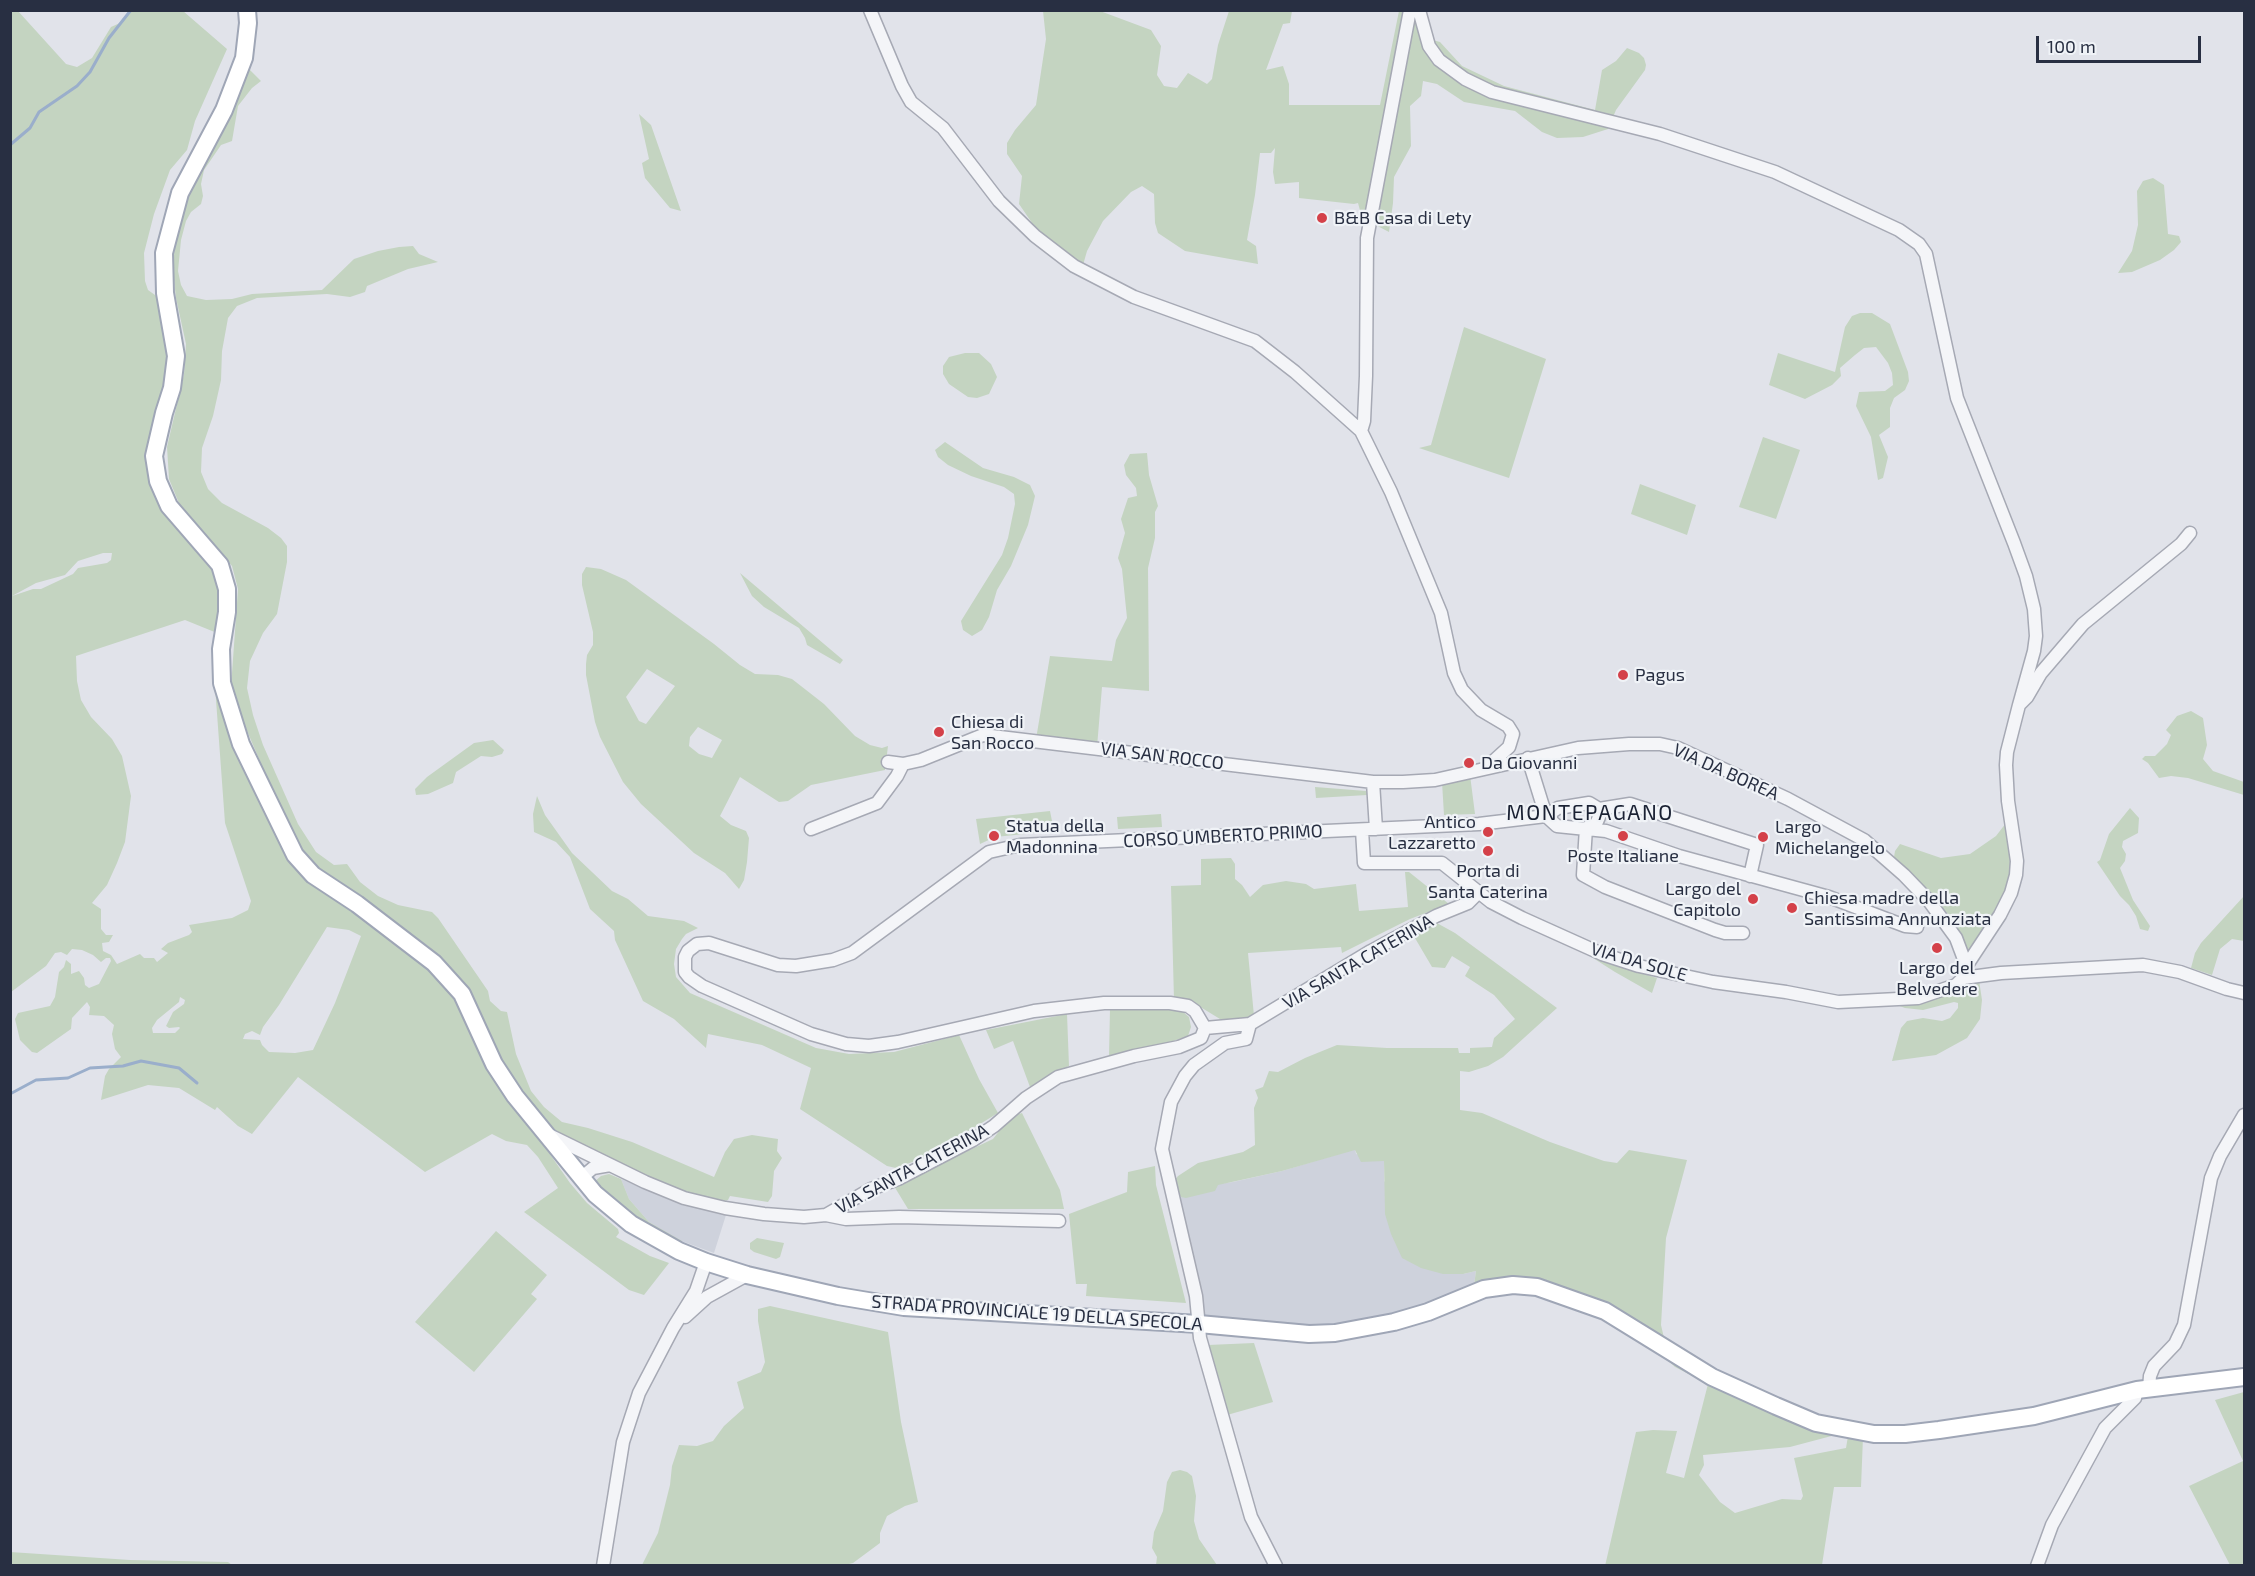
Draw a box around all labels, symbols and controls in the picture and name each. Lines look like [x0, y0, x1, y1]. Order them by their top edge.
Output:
scale bar [2039, 24, 2204, 62]
text: 100 m [2047, 35, 2096, 57]
place label: B&B Casa di Lety [1334, 207, 1471, 229]
marker: B&B Casa di Lety [1315, 211, 1329, 225]
place label: Pagus [1635, 664, 1685, 686]
marker: Pagus [1616, 668, 1630, 682]
place label: Chiesa di San Rocco [951, 711, 1034, 754]
marker: Chiesa di San Rocco [932, 725, 946, 739]
street label: VIA SAN ROCCO [1099, 738, 1225, 774]
street label: VIA DA BOREA [1670, 739, 1782, 805]
place label: Da Giovanni [1481, 752, 1577, 774]
marker: Da Giovanni [1462, 756, 1476, 770]
district label: MONTEPAGANO [1506, 800, 1674, 826]
place label: Antico Lazzaretto [1388, 811, 1476, 854]
place label: Statua della Madonnina [1006, 815, 1104, 858]
place label: Largo Michelangelo [1775, 816, 1885, 858]
street label: CORSO UMBERTO PRIMO [1123, 820, 1323, 852]
marker: Antico Lazzaretto [1481, 825, 1495, 839]
marker: Statua della Madonnina [987, 829, 1001, 843]
marker: Poste Italiane [1616, 829, 1630, 843]
marker: Largo Michelangelo [1756, 830, 1770, 844]
marker: Porta di Santa Caterina [1481, 844, 1495, 858]
place label: Poste Italiane [1567, 845, 1679, 867]
place label: Porta di Santa Caterina [1428, 860, 1548, 902]
place label: Largo del Capitolo [1665, 878, 1741, 920]
place label: Chiesa madre della Santissima Annunziata [1804, 887, 1991, 930]
marker: Largo del Capitolo [1746, 892, 1760, 906]
marker: Chiesa madre della Santissima Annunziata [1785, 901, 1799, 915]
street label: VIA SANTA CATERINA [1279, 910, 1437, 1014]
street label: VIA DA SOLE [1588, 938, 1690, 986]
marker: Largo del Belvedere [1930, 941, 1944, 955]
place label: Largo del Belvedere [1896, 957, 1978, 1000]
street label: VIA SANTA CATERINA [832, 1120, 992, 1218]
street label: STRADA PROVINCIALE 19 DELLA SPECOLA [871, 1291, 1203, 1335]

